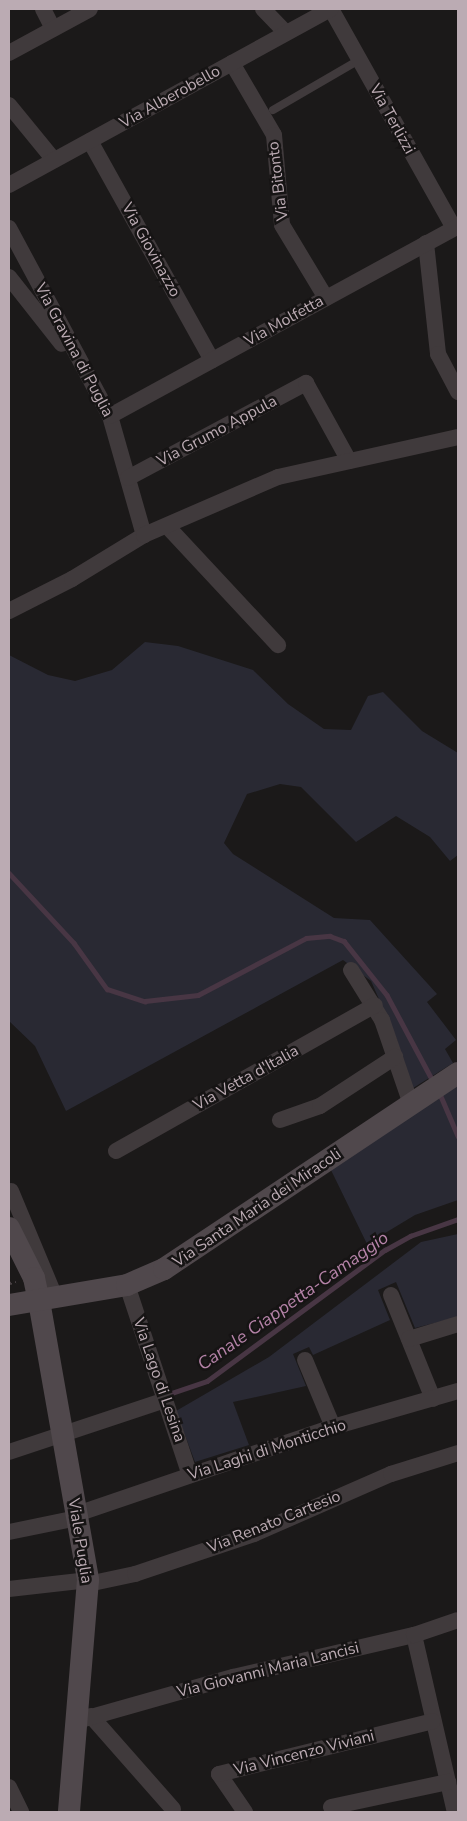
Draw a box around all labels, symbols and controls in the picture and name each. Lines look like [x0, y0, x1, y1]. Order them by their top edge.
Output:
street label: Via Alberobello [116, 61, 224, 133]
street label: Via Terlizzi [365, 81, 419, 157]
street label: Via Bitonto [264, 140, 292, 222]
street label: Via Giovinazzo [117, 200, 185, 300]
street label: Via Gravina di Puglia [31, 280, 117, 420]
street label: Via Molfetta [241, 291, 327, 351]
street label: Via Grumo Appula [154, 391, 280, 471]
street label: Via Vetta d'Italia [190, 1041, 302, 1115]
street label: Via Santa Maria dei Miracoli [169, 1144, 345, 1272]
water label: Canale Ciappetta-Camaggio [193, 1227, 393, 1375]
street label: Via Lago di Lesina [129, 1315, 189, 1445]
street label: Via Laghi di Monticchio [185, 1415, 349, 1485]
street label: Via Renato Cartesio [205, 1487, 343, 1557]
street label: Viale Puglia [64, 1497, 96, 1585]
street label: Via Giovanni Maria Lancisi [175, 1638, 361, 1702]
street label: Via Vincenzo Viviani [232, 1726, 376, 1780]

